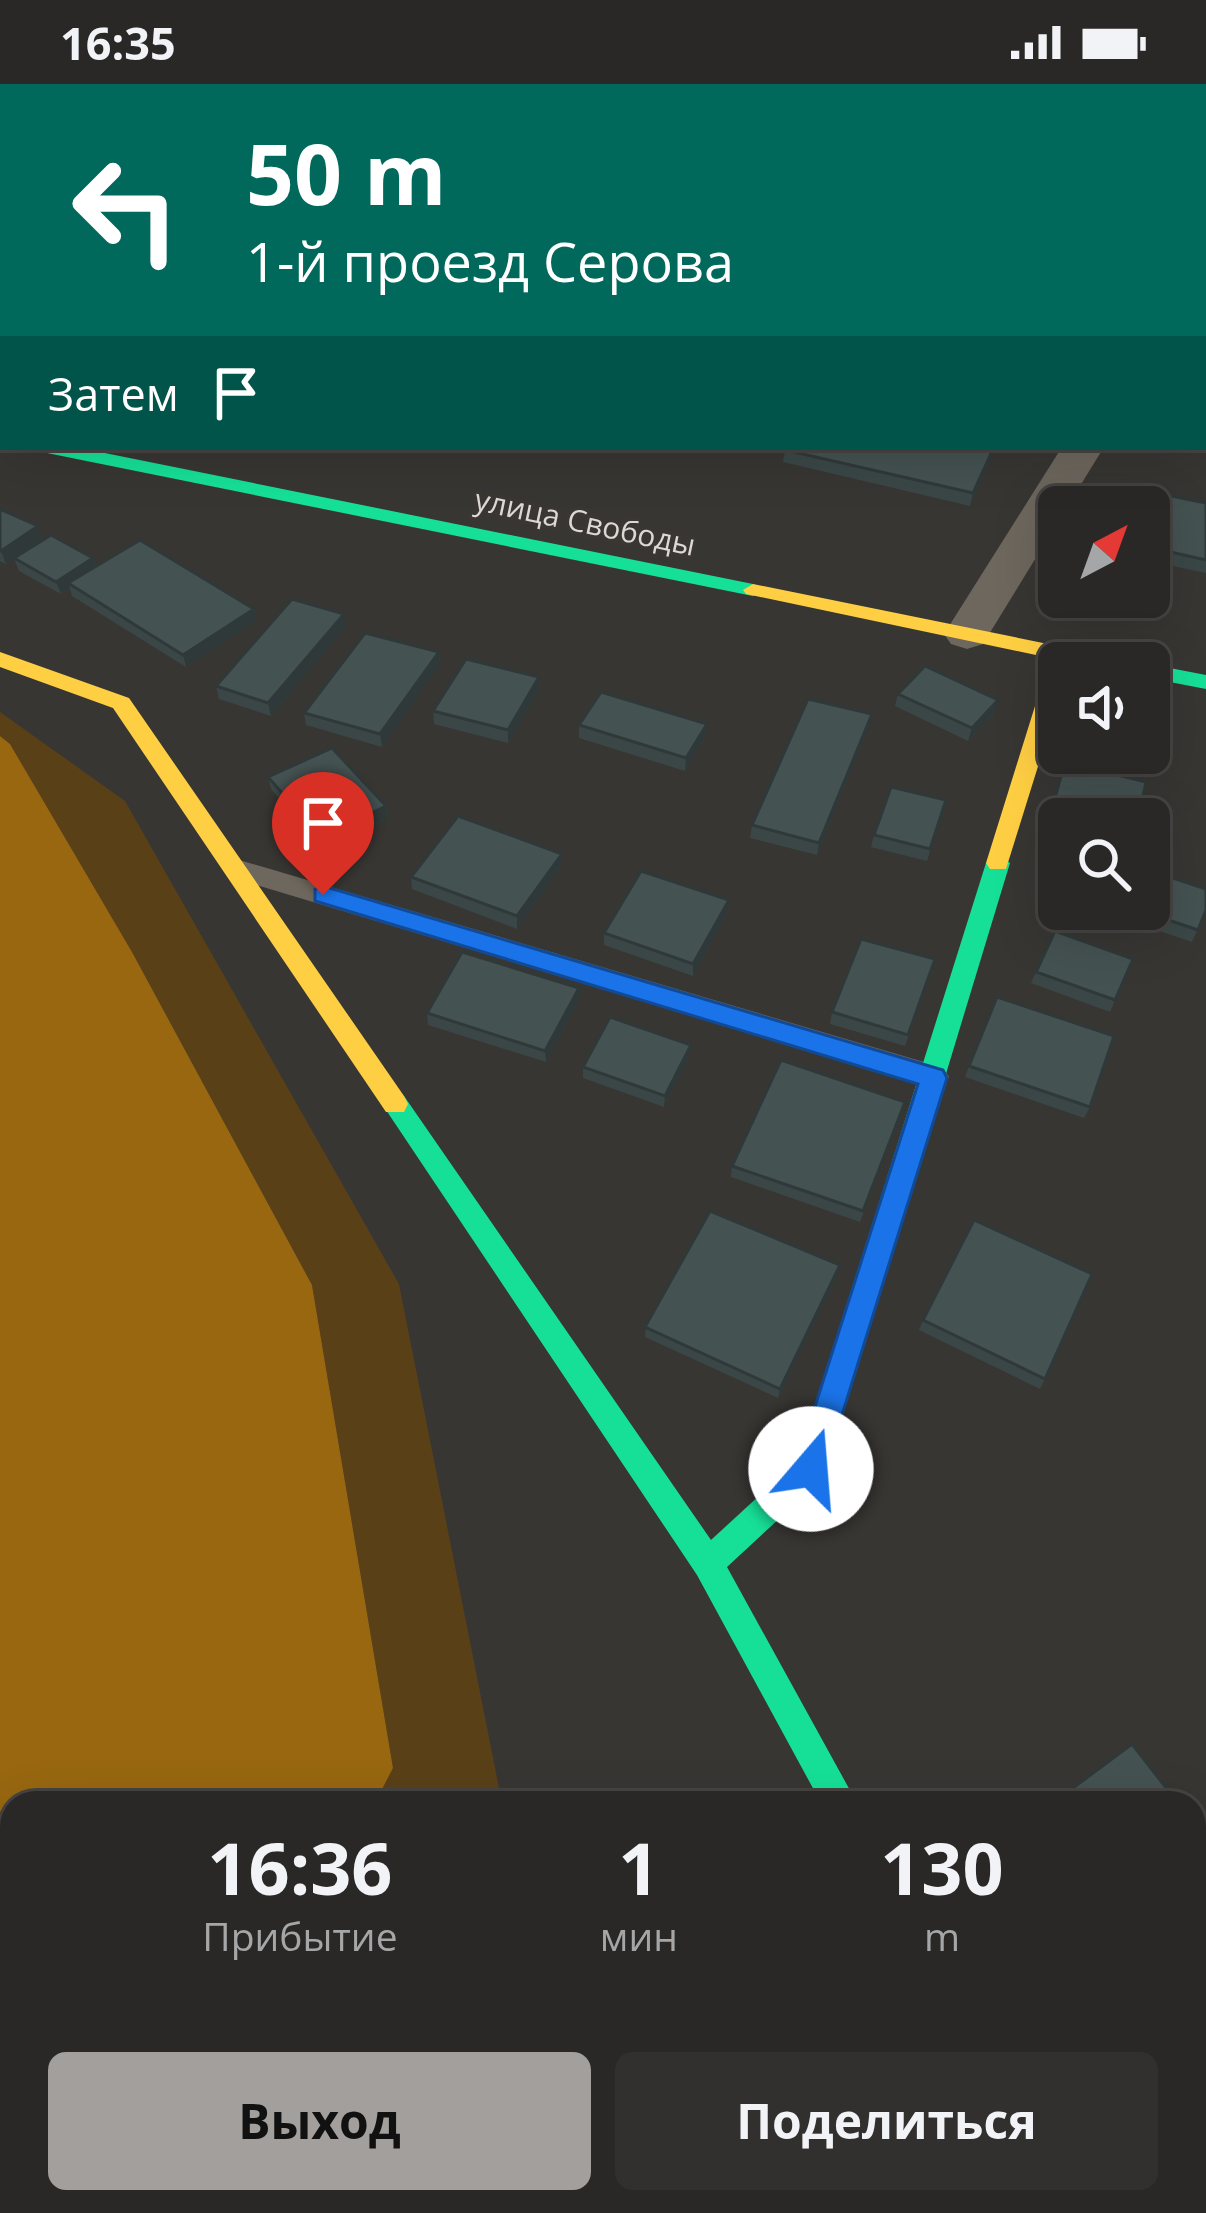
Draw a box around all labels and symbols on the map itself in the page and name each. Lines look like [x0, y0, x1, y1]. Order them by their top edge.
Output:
street label: улица Свободы [471, 478, 700, 565]
north arrow [1038, 486, 1170, 618]
pin [272, 772, 374, 895]
position arrow [748, 1406, 874, 1532]

